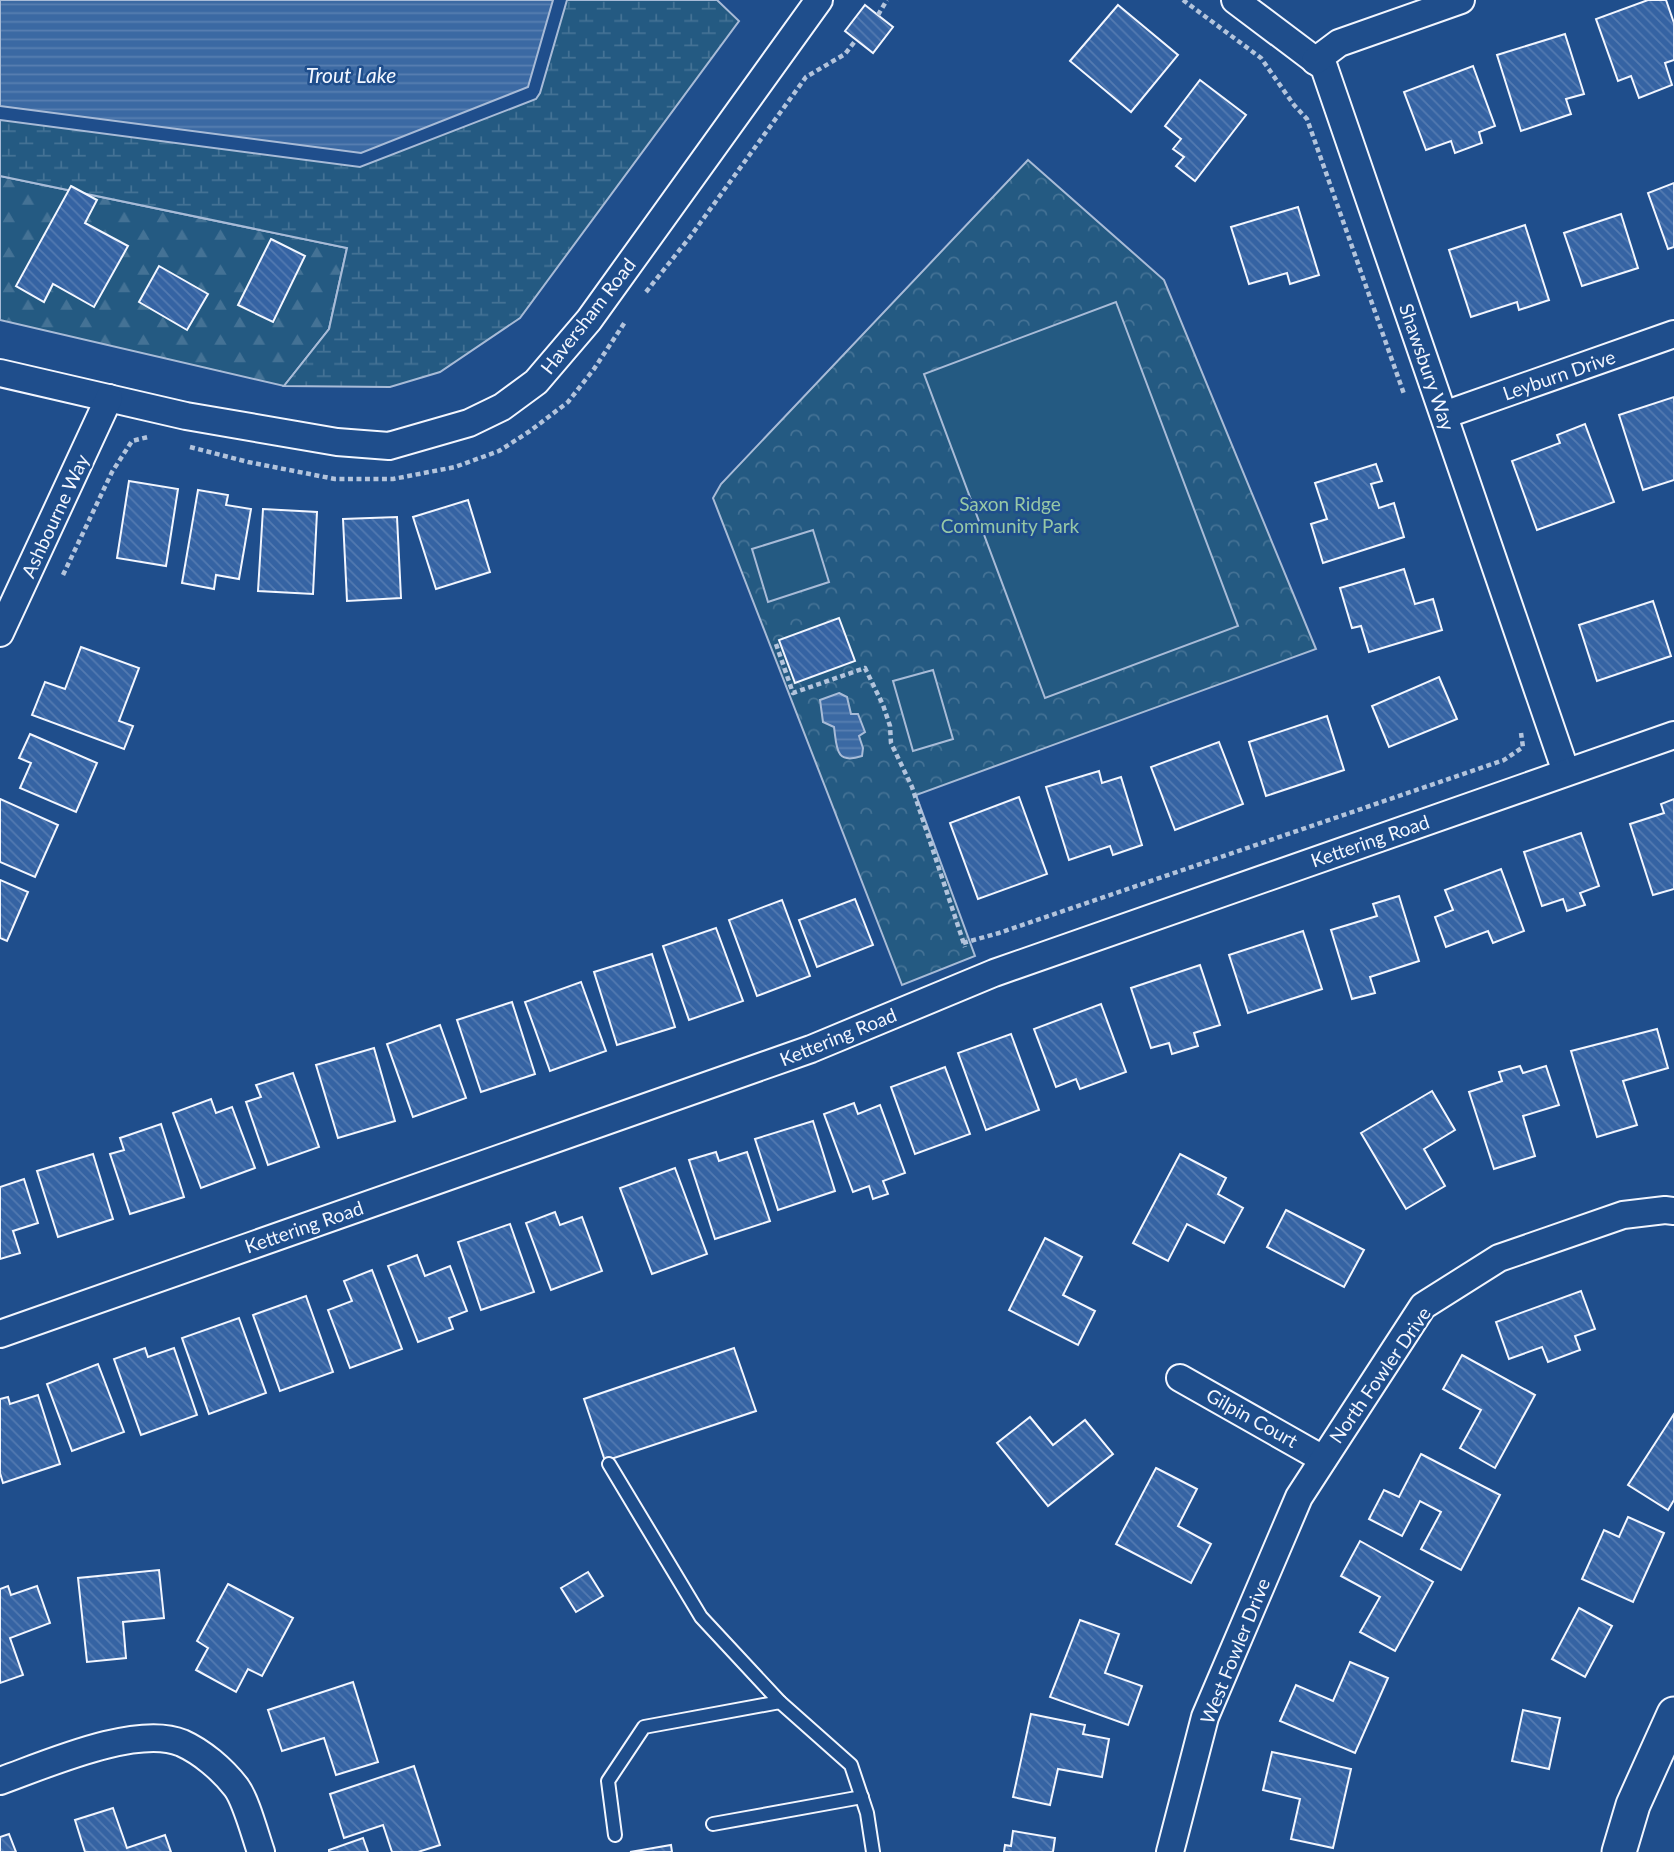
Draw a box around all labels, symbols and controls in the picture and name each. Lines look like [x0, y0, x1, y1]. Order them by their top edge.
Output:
water label: Trout Lake [306, 62, 396, 87]
street label: Haversham Road [535, 253, 640, 378]
street label: Shawsbury Way [1395, 300, 1460, 434]
street label: Leyburn Drive [1500, 345, 1618, 405]
street label: Ashbourne Way [16, 450, 93, 581]
park label: Saxon Ridge Community Park [941, 492, 1080, 537]
street label: Kettering Road [1308, 810, 1432, 872]
street label: Kettering Road [776, 1003, 899, 1070]
street label: Kettering Road [242, 1196, 366, 1258]
street label: North Fowler Drive [1324, 1302, 1435, 1447]
street label: Gilpin Court [1202, 1383, 1302, 1452]
street label: West Fowler Drive [1195, 1575, 1274, 1727]

